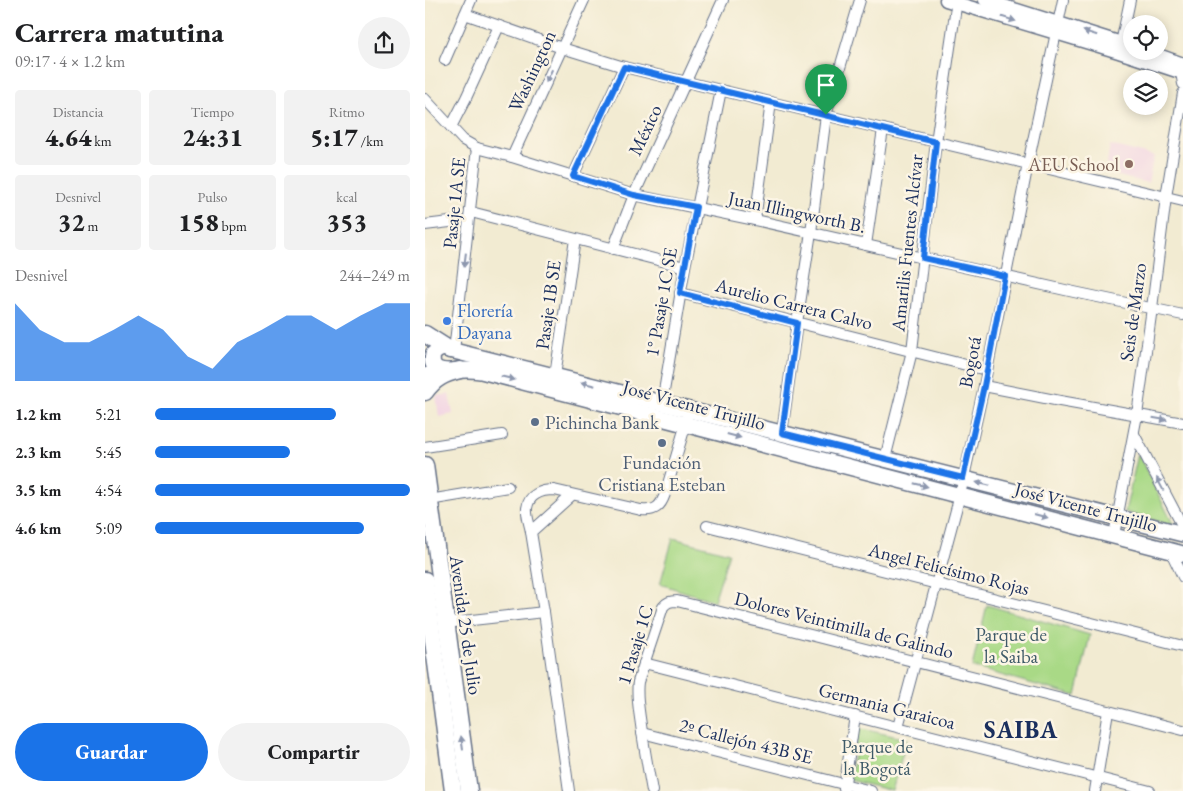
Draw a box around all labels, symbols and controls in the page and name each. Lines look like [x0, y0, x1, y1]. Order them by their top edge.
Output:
text: Carrera matutina [15, 14, 224, 50]
map controls [1123, 15, 1168, 115]
button: locate [1123, 15, 1168, 60]
one-way arrow [1002, 16, 1017, 24]
button: share [358, 17, 410, 69]
street label: Washington [502, 26, 562, 116]
one-way arrow [1082, 28, 1097, 36]
text: 09:17 · 4 × 1.2 km [15, 51, 125, 72]
pin [805, 64, 847, 115]
one-way arrow [545, 69, 553, 83]
button: layers [1123, 70, 1168, 115]
icon: arrive [812, 71, 840, 99]
street label: México [622, 100, 668, 160]
text: Distancia [53, 103, 103, 121]
text: Tiempo [191, 103, 234, 121]
text: Ritmo [329, 103, 365, 121]
text: 4.64 [45, 121, 91, 153]
text: 24:31 [182, 121, 243, 153]
text: 5:17 [310, 121, 358, 153]
text: km [91, 132, 112, 150]
text: /km [358, 132, 384, 150]
street label: Amarilis Fuentes Alcívar [885, 152, 929, 334]
place label: AEU School [1027, 152, 1119, 177]
street label: Pasaje 1A SE [437, 156, 471, 250]
marker: AEU School [1123, 158, 1135, 170]
street label: Juan Illingworth B. [724, 185, 868, 239]
text: Desnivel [55, 188, 101, 206]
text: Pulso [198, 188, 227, 206]
text: kcal [336, 188, 357, 206]
text: 32 [58, 206, 85, 238]
text: 158 [178, 206, 219, 238]
text: 353 [327, 206, 367, 238]
text: m [85, 217, 99, 235]
text: bpm [219, 217, 247, 235]
street label: 1° Pasaje 1C SE [639, 245, 683, 359]
one-way arrow [461, 252, 469, 268]
street label: Pasaje 1B SE [529, 259, 567, 351]
street label: Seis de Marzo [1114, 261, 1152, 363]
text: Desnivel [15, 265, 68, 286]
text: 244–249 m [339, 265, 410, 286]
street label: Aurelio Carrera Calvo [712, 272, 875, 336]
place label: Florería Dayana [457, 298, 513, 345]
marker: Florería Dayana [441, 315, 453, 327]
street label: Bogotá [953, 334, 987, 390]
street label: José Vicente Trujillo [618, 373, 768, 436]
one-way arrow [500, 374, 515, 382]
one-way arrow [580, 380, 595, 388]
text: 1.2 km [15, 404, 61, 425]
text: 5:21 [95, 404, 122, 425]
place label: Pichincha Bank [545, 410, 660, 435]
marker: Pichincha Bank [529, 416, 541, 428]
one-way arrow [1152, 416, 1168, 424]
one-way arrow [726, 432, 741, 440]
marker: Fundación Cristiana Esteban [656, 437, 668, 449]
text: 2.3 km [15, 442, 61, 463]
text: 5:45 [95, 442, 122, 463]
place label: Fundación Cristiana Esteban [598, 450, 726, 497]
street label: José Vicente Trujillo [1010, 475, 1160, 538]
one-way arrow [1156, 477, 1164, 491]
one-way arrow [976, 479, 991, 487]
text: 3.5 km [15, 480, 61, 501]
text: 4:54 [95, 480, 122, 501]
one-way arrow [913, 481, 928, 489]
one-way arrow [1033, 512, 1049, 520]
text: 4.6 km [15, 518, 61, 539]
text: 5:09 [95, 518, 122, 539]
street label: Angel Felicísimo Rojas [865, 537, 1032, 601]
street label: Avenida 25 de Julio [444, 553, 488, 696]
street label: Dolores Veintimilla de Galindo [732, 586, 956, 664]
street label: 1 Pasaje 1C [611, 602, 659, 688]
park label: Parque de la Saiba [975, 622, 1047, 669]
street label: Germania Garaicoa [816, 677, 958, 735]
street label: 2º Callejón 43B SE [677, 712, 816, 770]
district label: SAIBA [984, 714, 1058, 745]
button: Guardar [15, 723, 208, 781]
button: Compartir [218, 723, 410, 781]
one-way arrow [458, 734, 466, 750]
park label: Parque de la Bogotá [841, 734, 913, 781]

